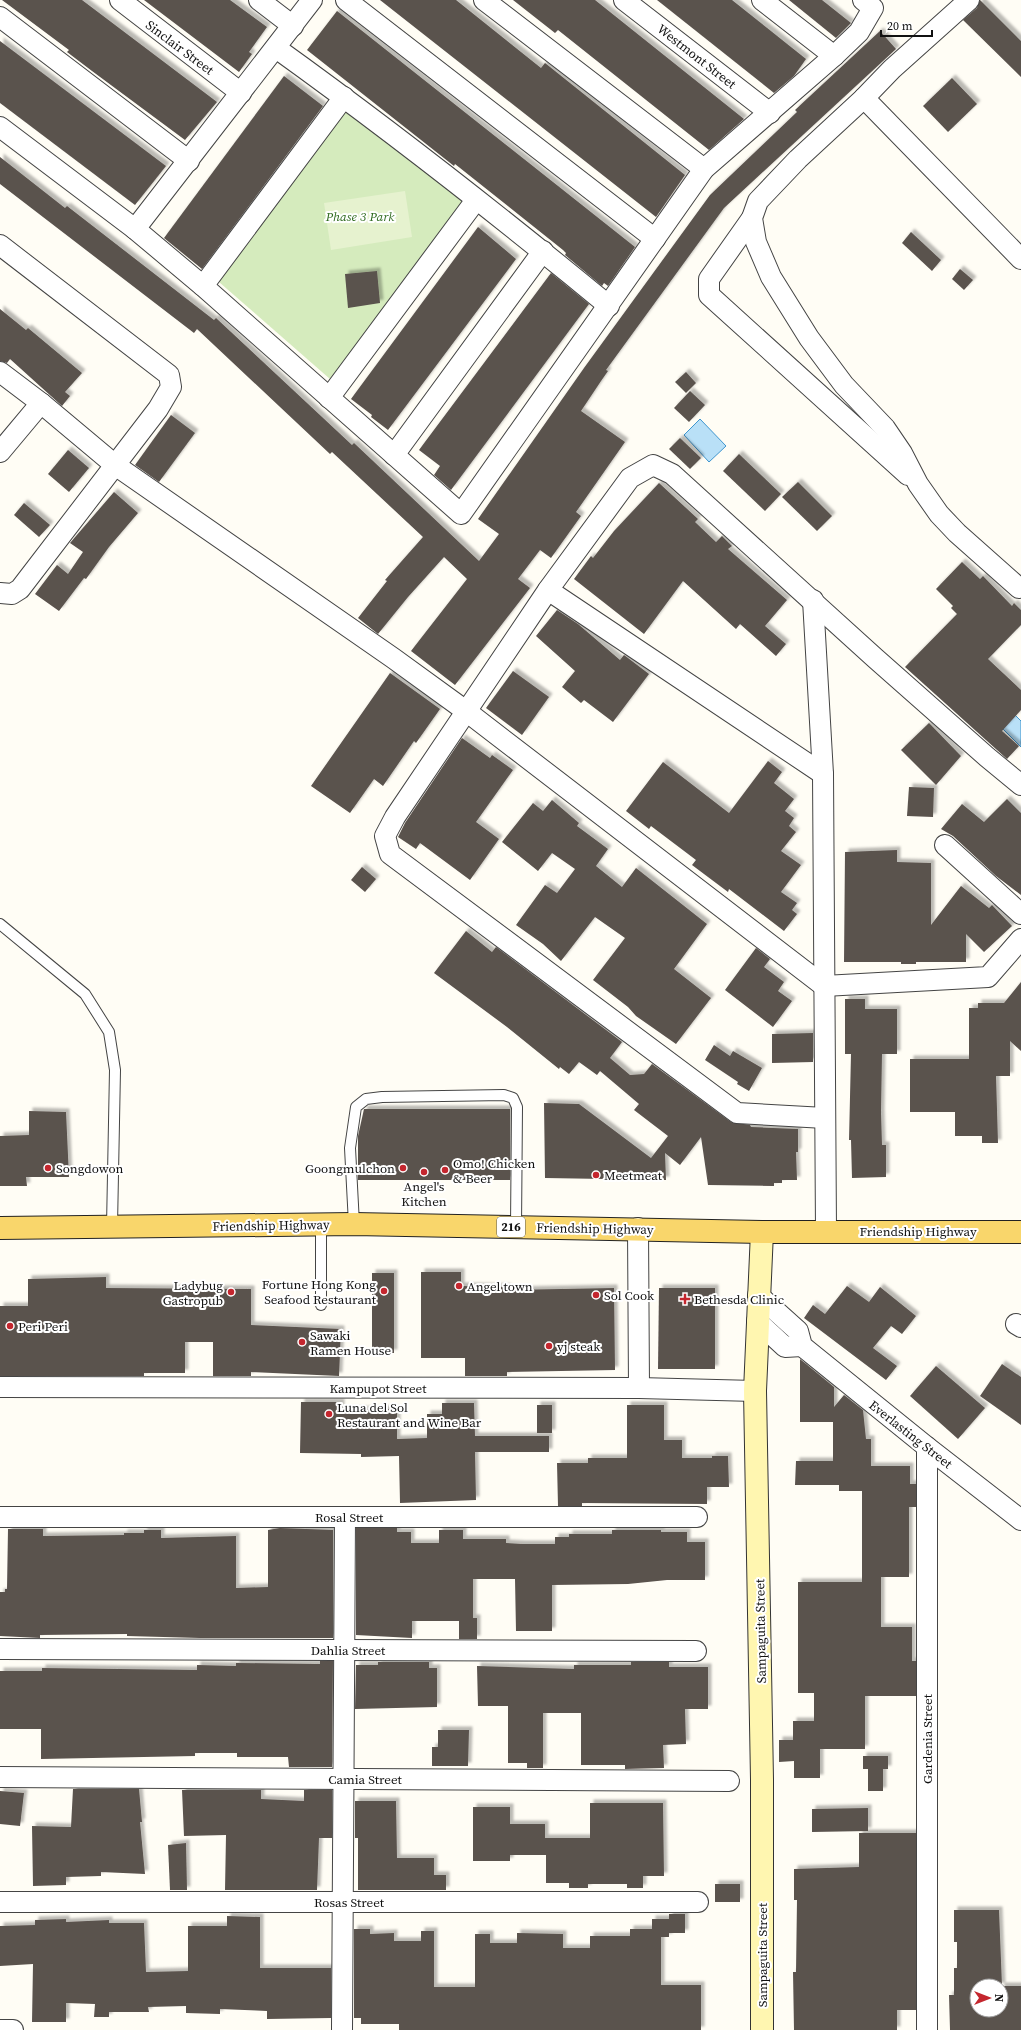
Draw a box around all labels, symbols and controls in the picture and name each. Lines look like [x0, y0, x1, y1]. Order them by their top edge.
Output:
scale bar [881, 12, 932, 38]
street label: Sinclair Street [142, 16, 218, 79]
text: 20 m [887, 18, 913, 34]
street label: Westmont Street [654, 20, 740, 93]
park label: Phase 3 Park [325, 208, 395, 225]
place label: Omo! Chicken & Beer [453, 1155, 535, 1187]
place label: Songdowon [56, 1160, 124, 1177]
place label: Goongmulchon [305, 1160, 395, 1177]
marker: Songdowon [43, 1163, 53, 1173]
marker: Goongmulchon [398, 1163, 408, 1173]
marker: Omo! Chicken & Beer [440, 1165, 450, 1175]
marker: Angel's Kitchen [419, 1167, 429, 1177]
place label: Meetmeat [604, 1167, 663, 1184]
marker: Meetmeat [591, 1170, 601, 1180]
place label: Angel's Kitchen [401, 1178, 447, 1210]
street label: Friendship Highway [212, 1216, 330, 1235]
road number: 216 [497, 1217, 525, 1237]
street label: Friendship Highway [536, 1219, 654, 1238]
street label: Friendship Highway [859, 1223, 977, 1240]
place label: Fortune Hong Kong Seafood Restaurant [262, 1276, 377, 1308]
place label: Ladybug Gastropub [163, 1277, 223, 1309]
place label: Angel town [467, 1278, 533, 1295]
marker: Angel town [454, 1281, 464, 1291]
marker: Fortune Hong Kong Seafood Restaurant [379, 1286, 389, 1296]
marker: Ladybug Gastropub [226, 1287, 236, 1297]
place label: Sol Cook [604, 1287, 655, 1304]
marker: Sol Cook [591, 1290, 601, 1300]
place label: Bethesda Clinic [694, 1291, 784, 1308]
marker: Bethesda Clinic [679, 1293, 691, 1305]
place label: Peri Peri [18, 1318, 68, 1335]
marker: Peri Peri [5, 1321, 15, 1331]
place label: Sawaki Ramen House [310, 1327, 391, 1359]
marker: Sawaki Ramen House [297, 1337, 307, 1347]
place label: yj steak [557, 1338, 601, 1355]
marker: yj steak [544, 1341, 554, 1351]
street label: Kampupot Street [330, 1380, 427, 1397]
street label: Everlasting Street [866, 1397, 956, 1473]
place label: Luna del Sol Restaurant and Wine Bar [337, 1399, 482, 1431]
marker: Luna del Sol Restaurant and Wine Bar [324, 1409, 334, 1419]
street label: Rosal Street [315, 1509, 384, 1526]
street label: Sampaguita Street [751, 1578, 770, 1683]
street label: Dahlia Street [311, 1642, 386, 1659]
street label: Gardenia Street [919, 1693, 936, 1784]
street label: Camia Street [328, 1771, 403, 1788]
street label: Rosas Street [314, 1894, 385, 1911]
street label: Sampaguita Street [754, 1902, 771, 2007]
north arrow [969, 1978, 1009, 2018]
text: N [991, 1994, 1006, 2002]

